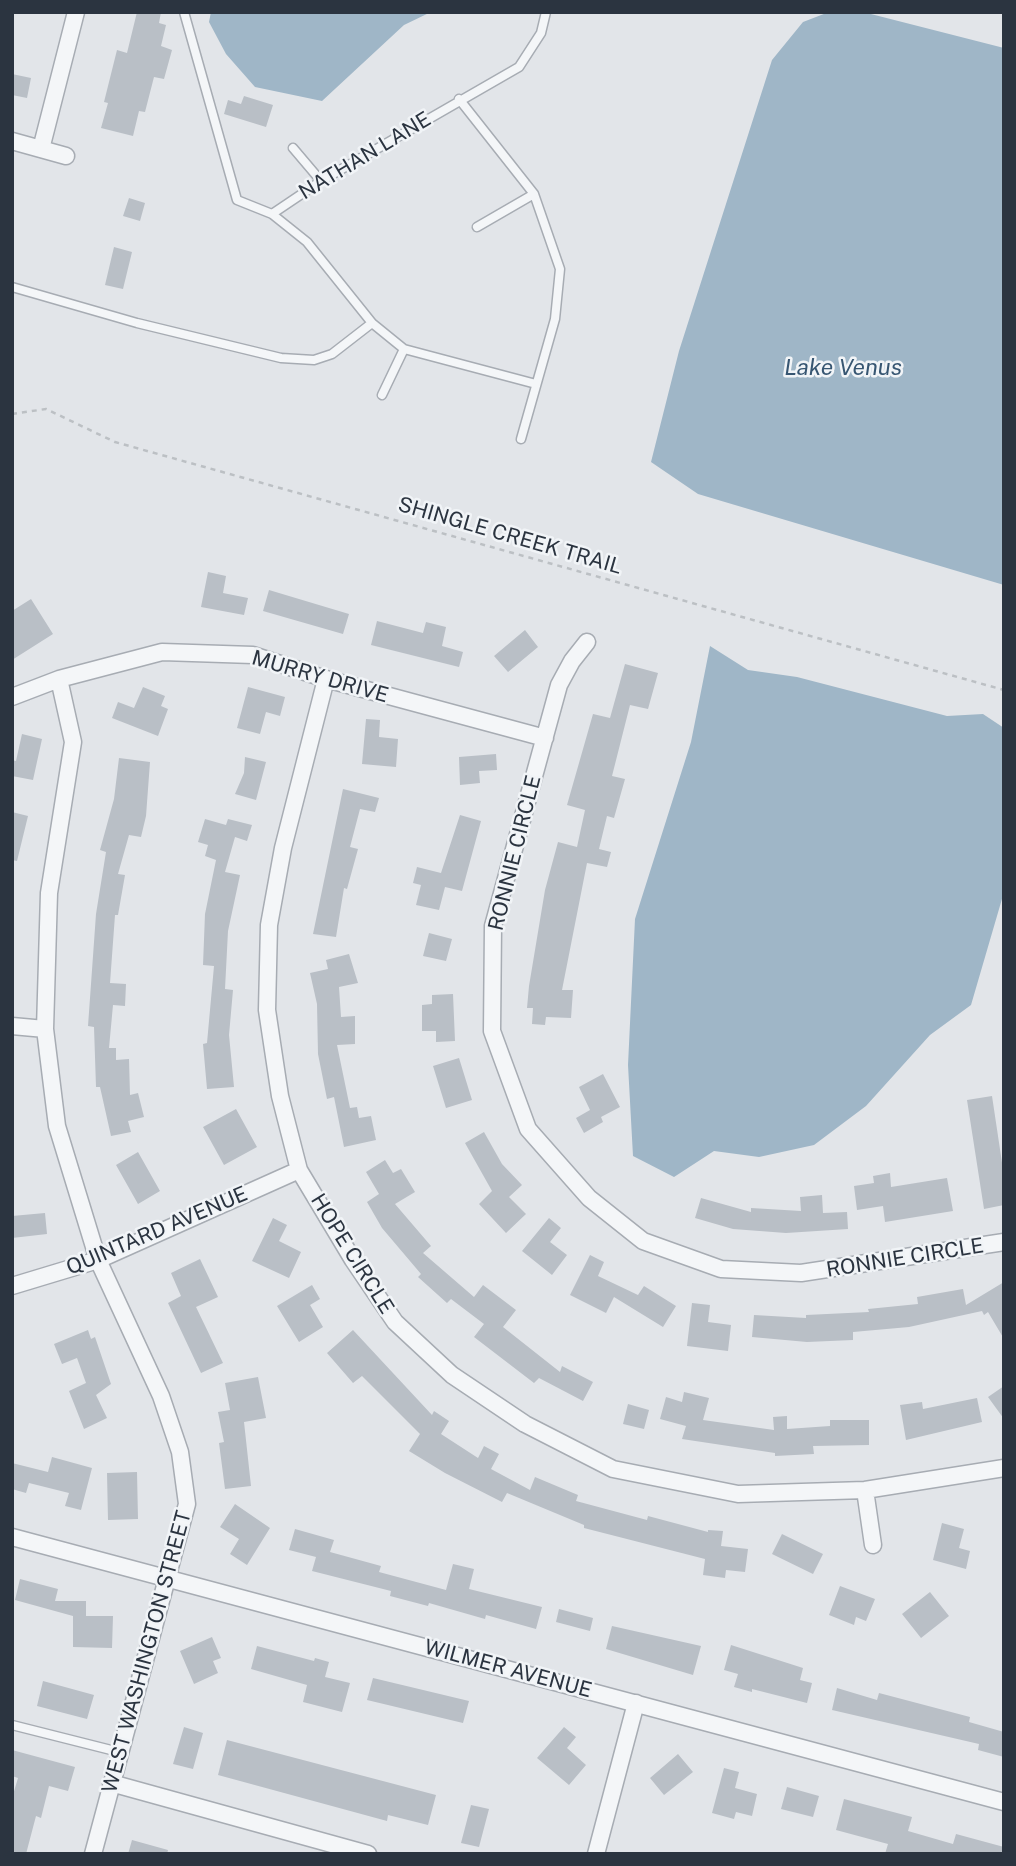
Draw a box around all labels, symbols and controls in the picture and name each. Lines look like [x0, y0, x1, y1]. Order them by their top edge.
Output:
street label: NATHAN LANE [294, 107, 436, 205]
water label: Lake Venus [784, 354, 902, 382]
street label: SHINGLE CREEK TRAIL [395, 492, 625, 580]
street label: MURRY DRIVE [249, 645, 391, 709]
street label: RONNIE CIRCLE [484, 773, 546, 933]
street label: QUINTARD AVENUE [63, 1181, 251, 1281]
street label: HOPE CIRCLE [305, 1189, 399, 1319]
street label: RONNIE CIRCLE [824, 1233, 986, 1283]
street label: WEST WASHINGTON STREET [97, 1508, 197, 1796]
street label: WILMER AVENUE [421, 1635, 595, 1703]

